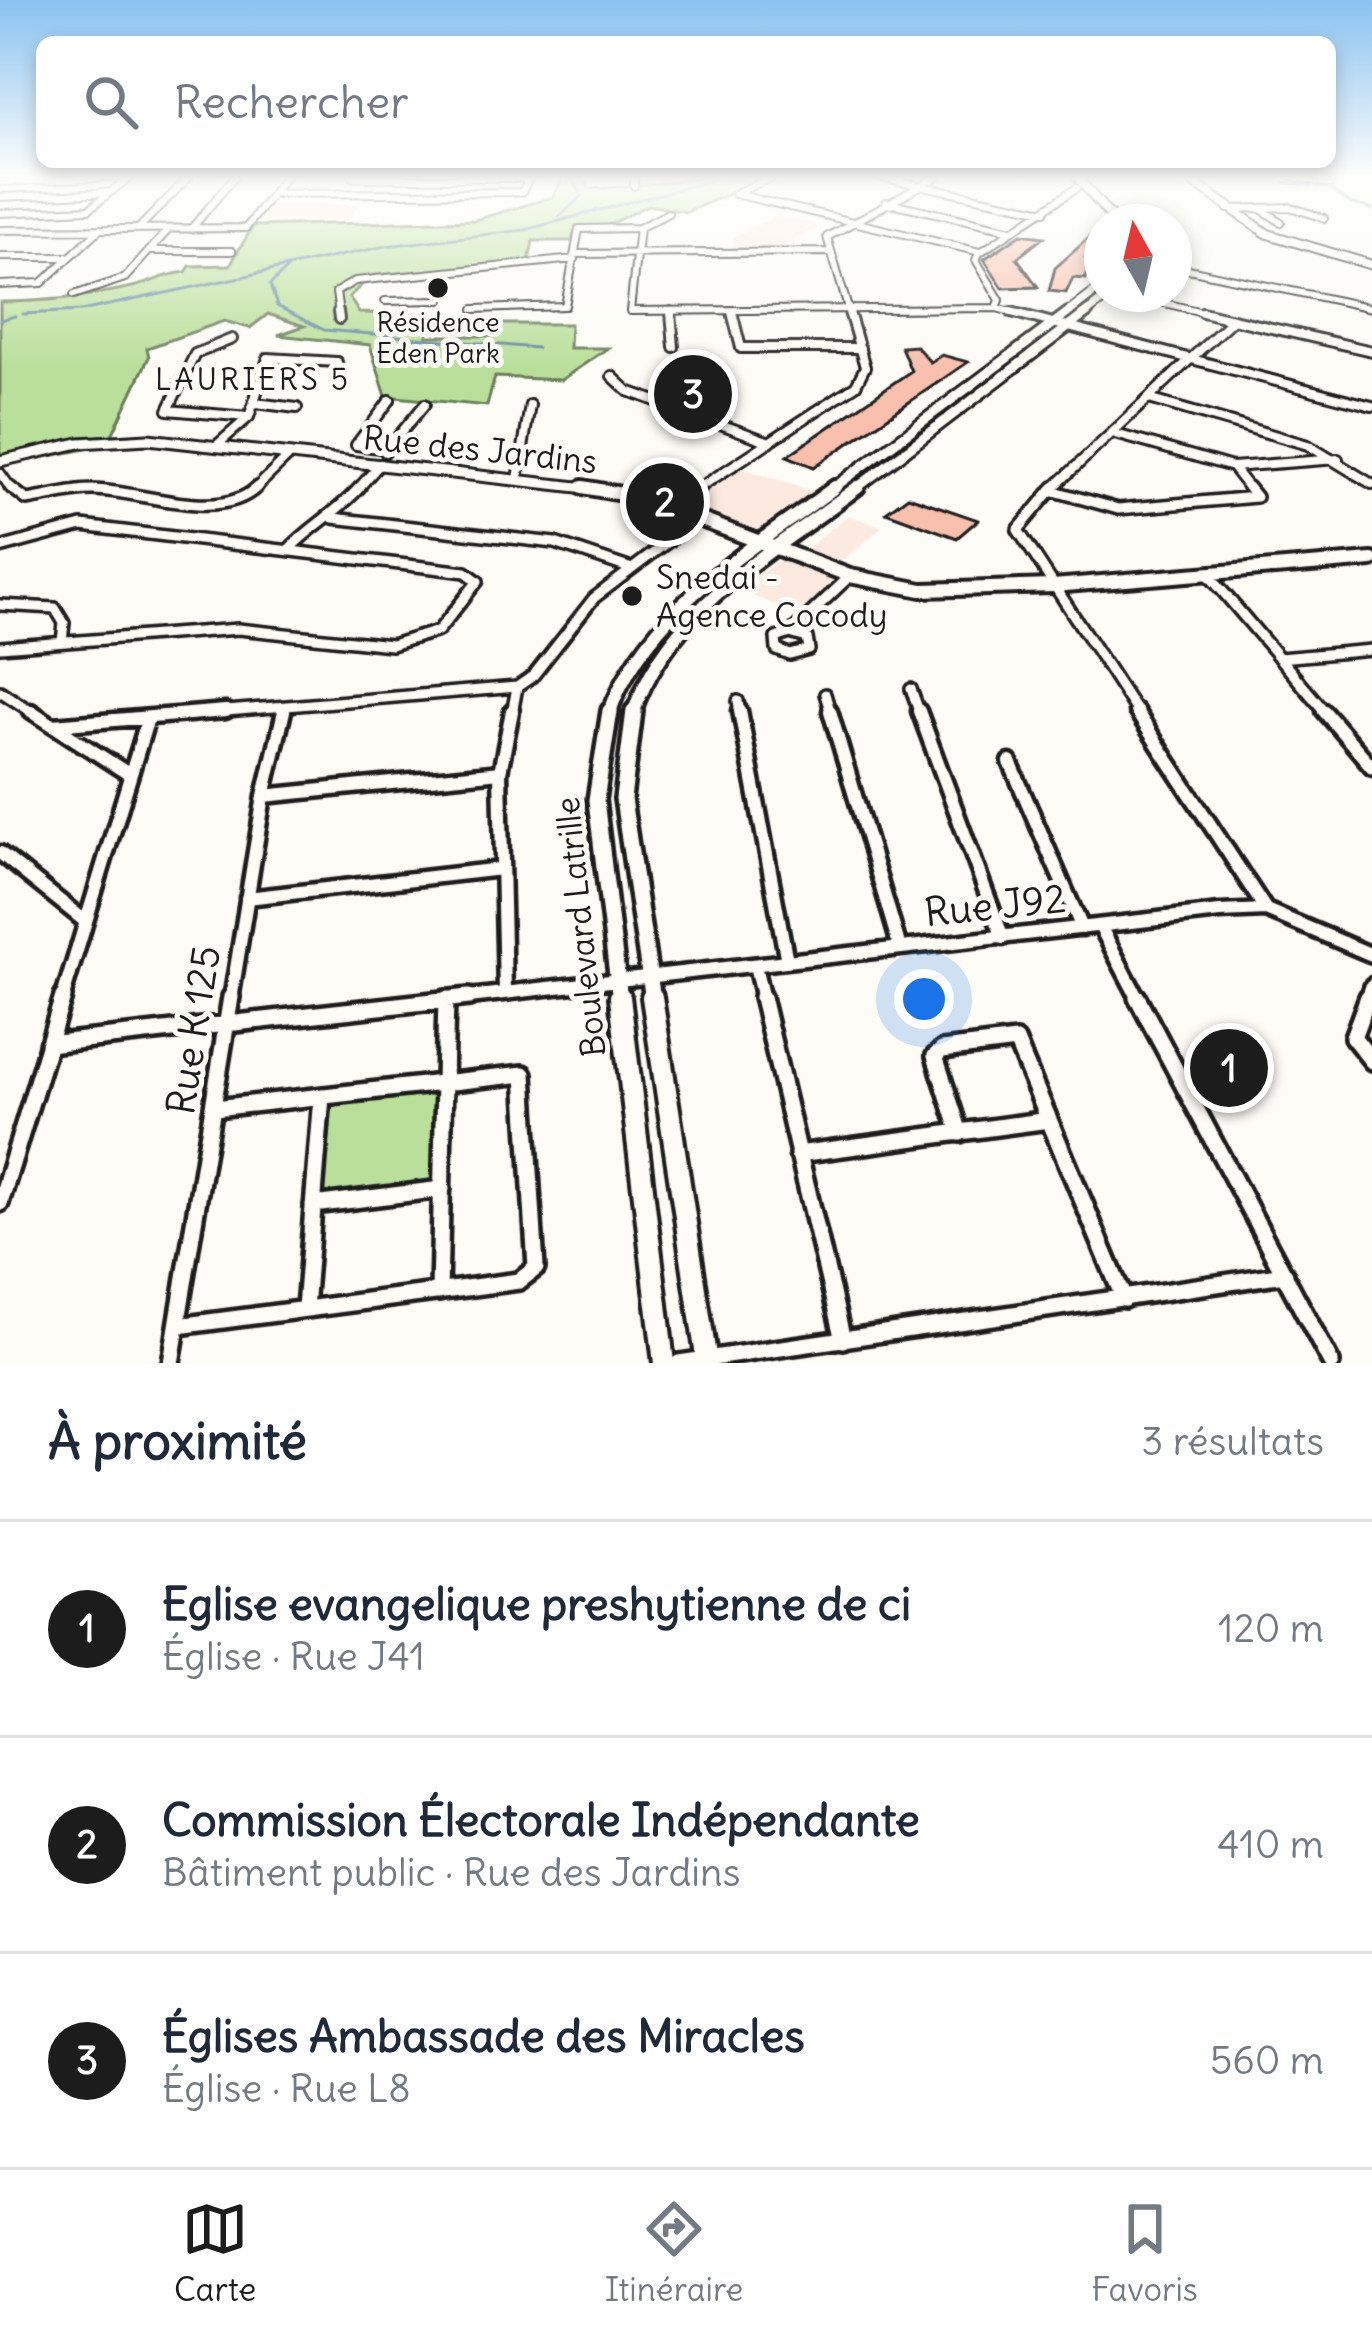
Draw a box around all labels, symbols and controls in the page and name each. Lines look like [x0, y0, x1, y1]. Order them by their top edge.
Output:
search box [36, 36, 1336, 168]
icon: search [78, 69, 144, 135]
text: Rechercher [174, 74, 409, 130]
north arrow [1084, 204, 1192, 312]
marker: Résidence Eden Park [425, 275, 451, 301]
place label: Résidence Eden Park [376, 305, 500, 370]
pin: 3 [654, 349, 732, 439]
district label: LAURIERS 5 [155, 360, 351, 398]
street label: Rue des Jardins [361, 416, 599, 482]
pin: 2 [626, 457, 704, 547]
place label: Snedai - Agence Cocody [656, 556, 887, 636]
marker: Snedai - Agence Cocody [619, 583, 645, 609]
street label: Boulevard Latrille [545, 795, 615, 1059]
street label: Rue J92 [922, 874, 1068, 937]
street label: Rue K 125 [156, 942, 231, 1118]
your location [894, 969, 954, 1029]
pin: 1 [1190, 1023, 1268, 1113]
text: À proximité [48, 1409, 307, 1473]
text: 3 résultats [1141, 1417, 1324, 1466]
text: Eglise evangelique preshytienne de ci [162, 1576, 911, 1632]
text: 1 [79, 1604, 95, 1653]
text: 120 m [1218, 1604, 1324, 1653]
text: Église · Rue J41 [162, 1632, 425, 1681]
text: Commission Électorale Indépendante [162, 1792, 920, 1848]
text: 2 [76, 1820, 98, 1869]
text: 410 m [1217, 1820, 1324, 1869]
text: Bâtiment public · Rue des Jardins [162, 1848, 740, 1897]
text: Églises Ambassade des Miracles [162, 2008, 805, 2064]
text: 3 [76, 2036, 98, 2085]
text: 560 m [1210, 2036, 1324, 2085]
text: Église · Rue L8 [162, 2064, 411, 2113]
tab: Carte [174, 2196, 256, 2310]
tab: Itinéraire [605, 2196, 743, 2310]
tab: Favoris [1091, 2196, 1198, 2310]

